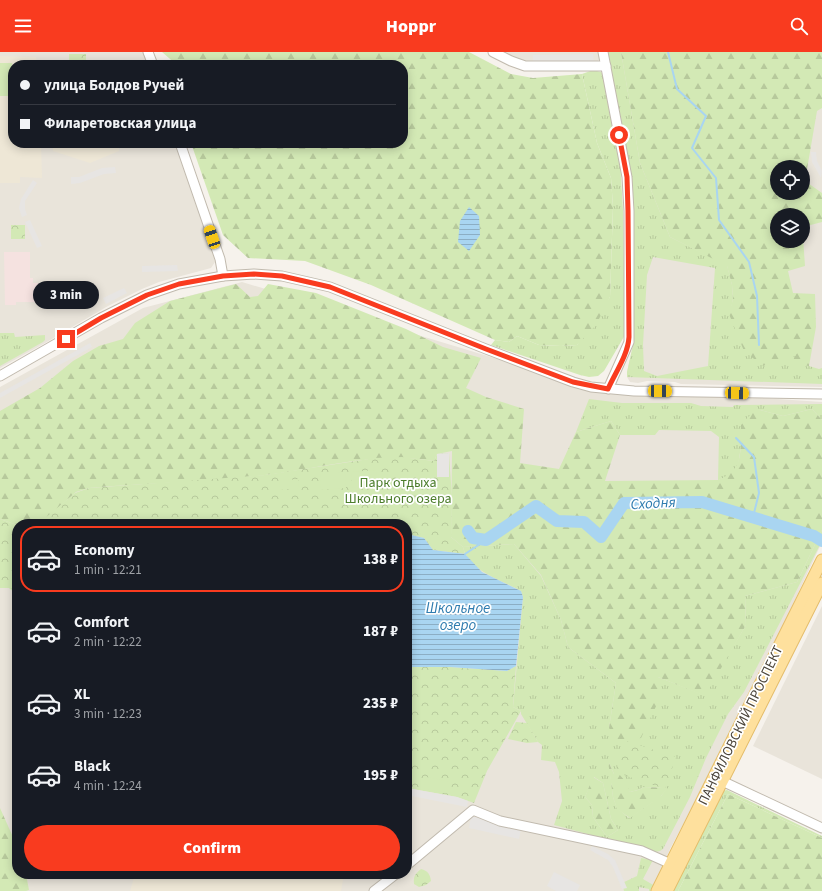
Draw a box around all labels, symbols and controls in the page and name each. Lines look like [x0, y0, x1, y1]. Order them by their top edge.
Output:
text: Hoppr [386, 14, 436, 39]
icon: menu [12, 15, 34, 37]
icon: search [788, 15, 810, 37]
text: улица Болдов Ручей [44, 75, 184, 96]
text: Филаретовская улица [44, 113, 196, 134]
route start [610, 126, 628, 144]
map controls [770, 160, 810, 248]
button: locate [770, 160, 810, 200]
button: layers [770, 208, 810, 248]
car [202, 224, 222, 250]
callout: 3 min [33, 281, 99, 309]
text: 3 min [50, 286, 82, 304]
route end [57, 330, 75, 348]
car [648, 385, 672, 397]
car [725, 387, 749, 399]
park label: Парк отдыха Школьного озера [344, 473, 452, 509]
water label: Сходня [630, 492, 676, 515]
text: Economy [74, 540, 135, 561]
icon: car [26, 541, 62, 577]
text: 138 ₽ [363, 549, 398, 570]
text: 1 min · 12:21 [74, 561, 142, 579]
water label: Школьное озеро [426, 598, 490, 636]
text: Comfort [74, 612, 129, 633]
icon: car [26, 613, 62, 649]
text: 187 ₽ [363, 621, 398, 642]
text: 2 min · 12:22 [74, 633, 142, 651]
street label: ПАНФИЛОВСКИЙ ПРОСПЕКТ [694, 642, 788, 809]
text: XL [74, 684, 90, 705]
icon: car [26, 685, 62, 721]
text: 235 ₽ [363, 693, 398, 714]
text: 3 min · 12:23 [74, 705, 142, 723]
text: Black [74, 756, 111, 777]
icon: car [26, 757, 62, 793]
text: 195 ₽ [363, 765, 398, 786]
text: 4 min · 12:24 [74, 777, 142, 795]
button: Confirm [24, 825, 400, 871]

